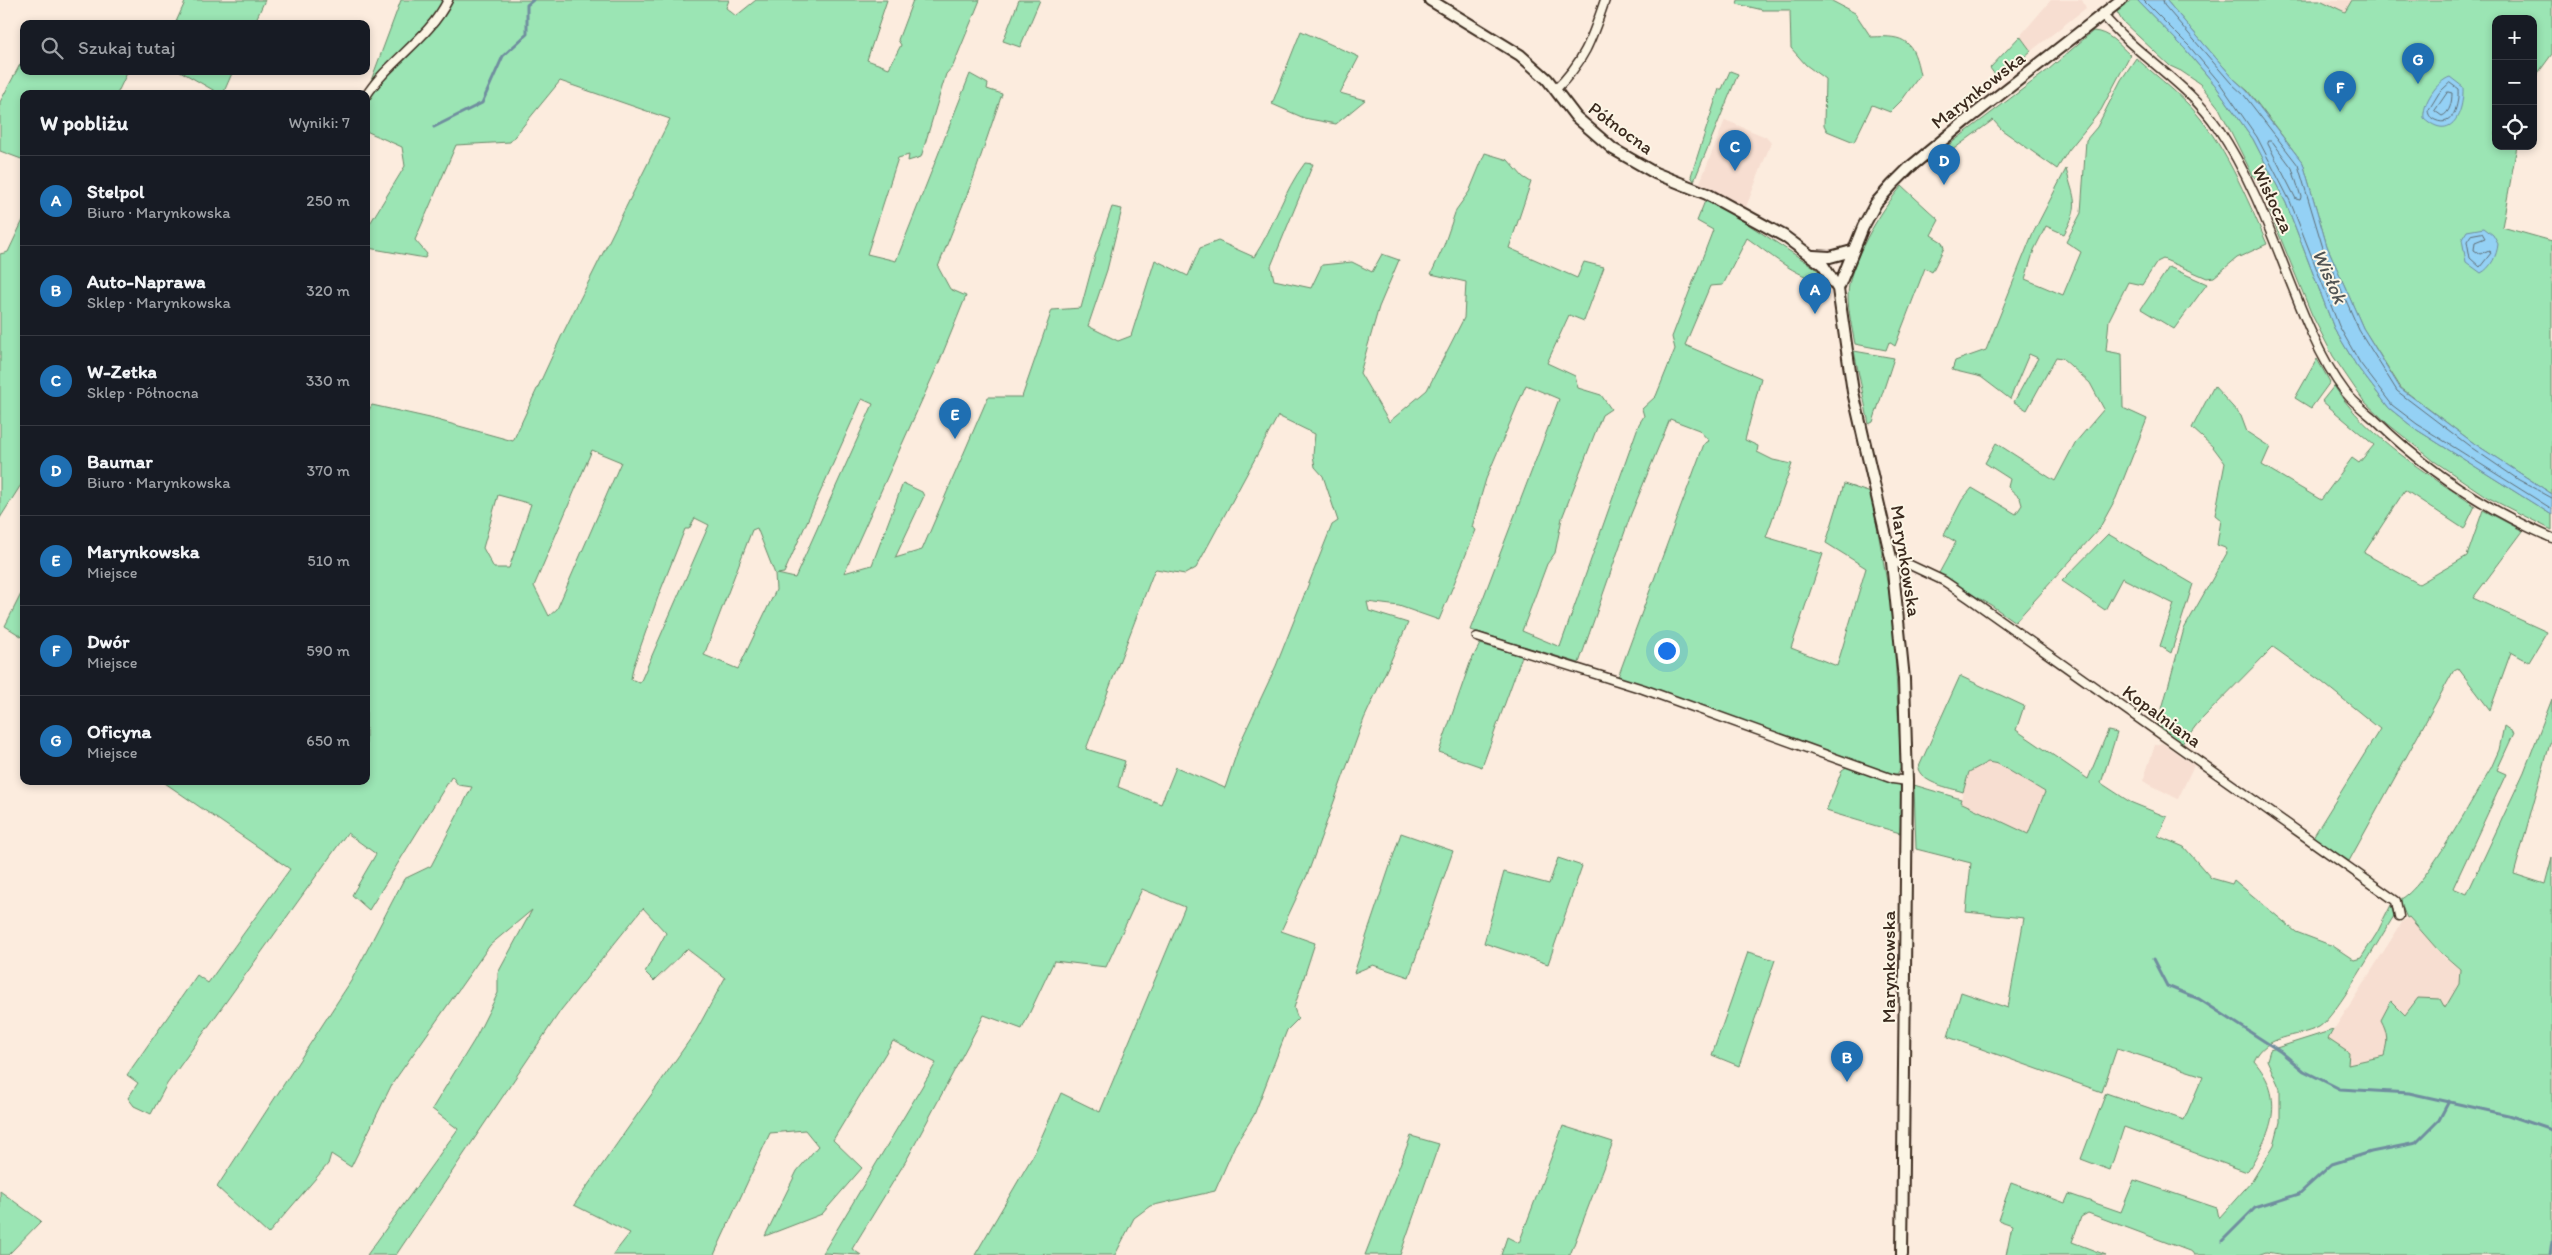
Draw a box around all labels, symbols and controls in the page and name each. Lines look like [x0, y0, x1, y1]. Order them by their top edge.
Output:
map controls [2492, 15, 2537, 150]
button: + [2492, 15, 2537, 60]
search box [20, 20, 370, 75]
icon: search [38, 34, 66, 62]
text: Szukaj tutaj [78, 36, 175, 59]
pin: G [2402, 43, 2434, 84]
street label: Marynkowska [1927, 46, 2030, 134]
button: − [2492, 60, 2537, 105]
pin: F [2324, 71, 2356, 112]
street label: Północna [1584, 97, 1658, 159]
button: locate [2492, 105, 2537, 150]
text: W pobliżu [40, 110, 128, 135]
text: Wyniki: 7 [289, 113, 350, 132]
pin: C [1719, 130, 1751, 171]
pin: D [1928, 144, 1960, 185]
street label: Wisłocza [2247, 162, 2299, 237]
text: Stelpol [87, 180, 144, 203]
text: A [51, 191, 61, 210]
text: 250 m [306, 191, 350, 210]
text: Biuro · Marynkowska [87, 203, 231, 222]
water label: Wisłok [2307, 245, 2353, 309]
text: Auto-Naprawa [87, 270, 206, 293]
pin: A [1799, 273, 1831, 314]
text: B [51, 281, 61, 300]
text: 320 m [306, 281, 350, 300]
text: Sklep · Marynkowska [87, 293, 231, 312]
text: W-Zetka [87, 360, 157, 383]
text: C [51, 371, 61, 390]
text: 330 m [306, 371, 350, 390]
text: Sklep · Północna [87, 383, 199, 402]
pin: E [939, 398, 971, 439]
text: Baumar [87, 450, 153, 473]
text: D [51, 461, 61, 480]
text: 370 m [306, 461, 350, 480]
text: Biuro · Marynkowska [87, 473, 231, 492]
street label: Marynkowska [1886, 504, 1926, 619]
text: Marynkowska [87, 540, 200, 563]
text: E [52, 551, 60, 570]
text: 510 m [307, 551, 350, 570]
text: Miejsce [87, 563, 138, 582]
text: Dwór [87, 630, 129, 653]
your location [1654, 638, 1680, 664]
text: F [52, 641, 60, 660]
text: 590 m [306, 641, 350, 660]
text: Miejsce [87, 653, 138, 672]
street label: Kopalniana [2118, 680, 2206, 752]
text: Oficyna [87, 720, 151, 743]
text: G [50, 731, 62, 750]
text: 650 m [306, 731, 350, 750]
text: Miejsce [87, 743, 138, 762]
street label: Marynkowska [1877, 911, 1900, 1023]
pin: B [1831, 1041, 1863, 1082]

